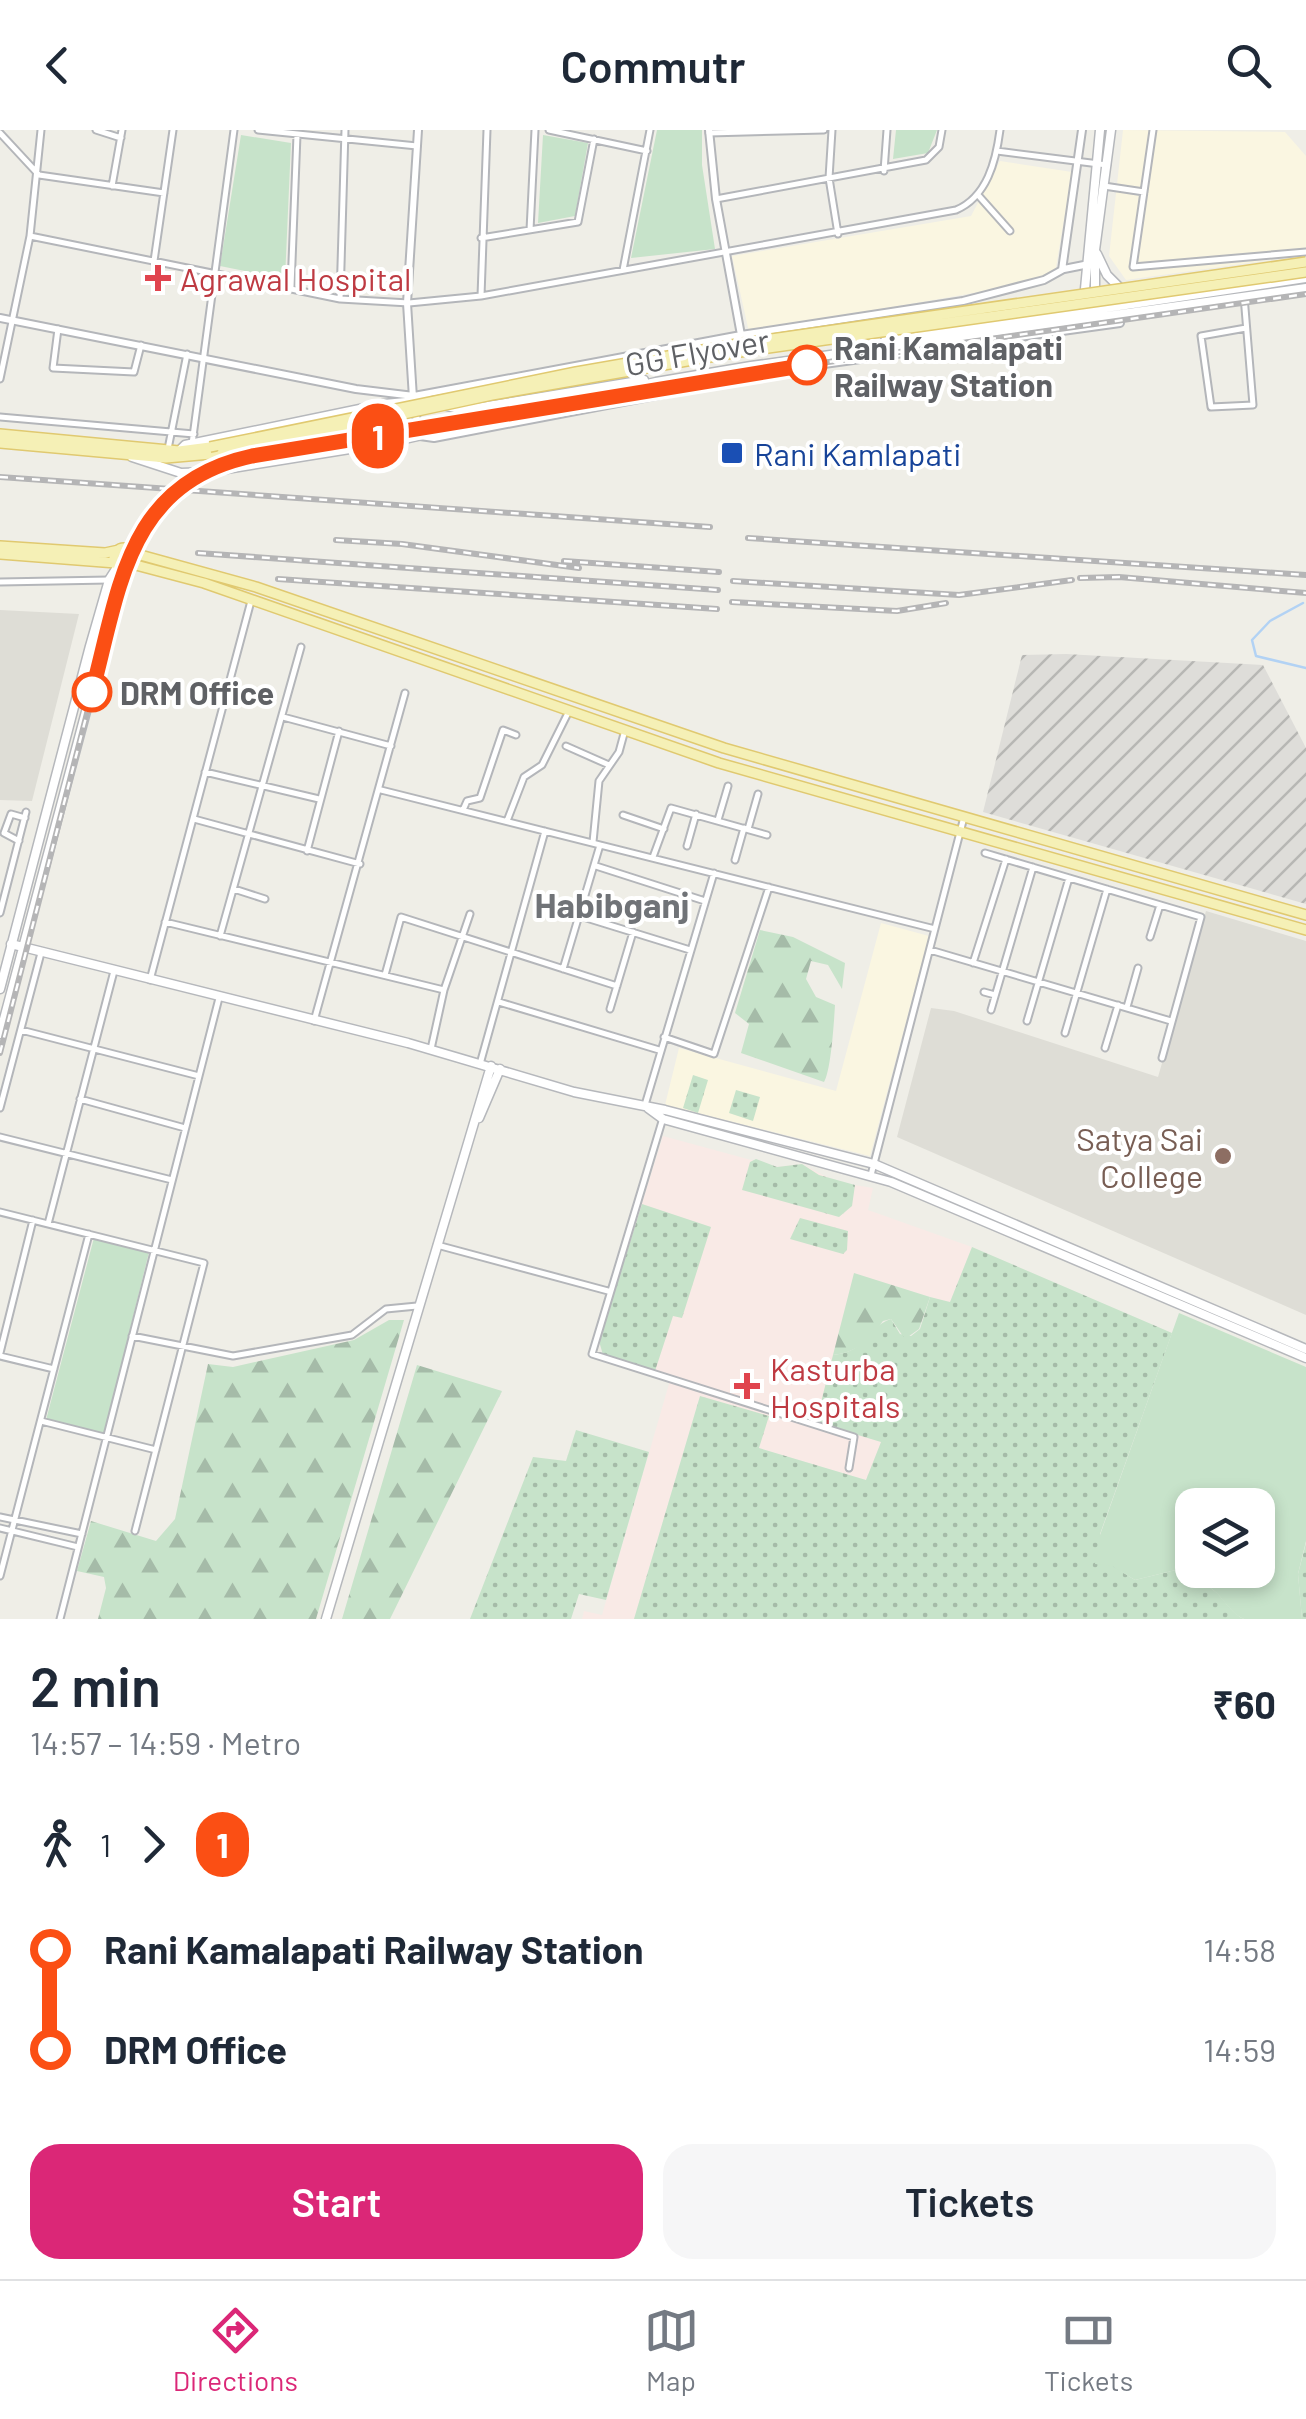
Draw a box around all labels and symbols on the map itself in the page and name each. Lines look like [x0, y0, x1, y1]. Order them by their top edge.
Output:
place label: Agrawal Hospital [180, 259, 411, 297]
marker: Agrawal Hospital [145, 265, 171, 291]
street label: GG Flyover [622, 320, 772, 382]
place label: Rani Kamalapati Railway Station [834, 328, 1063, 403]
marker: Rani Kamalapati Railway Station [788, 346, 826, 384]
line badge: 1 [346, 404, 410, 468]
place label: Rani Kamlapati [754, 434, 962, 472]
marker: Rani Kamlapati [719, 440, 745, 466]
marker: DRM Office [73, 673, 111, 711]
place label: DRM Office [120, 673, 274, 711]
district label: Habibganj [535, 883, 689, 925]
place label: Satya Sai College [1076, 1119, 1203, 1194]
marker: Satya Sai College [1212, 1145, 1234, 1167]
place label: Kasturba Hospitals [770, 1349, 900, 1424]
marker: Kasturba Hospitals [734, 1373, 760, 1399]

